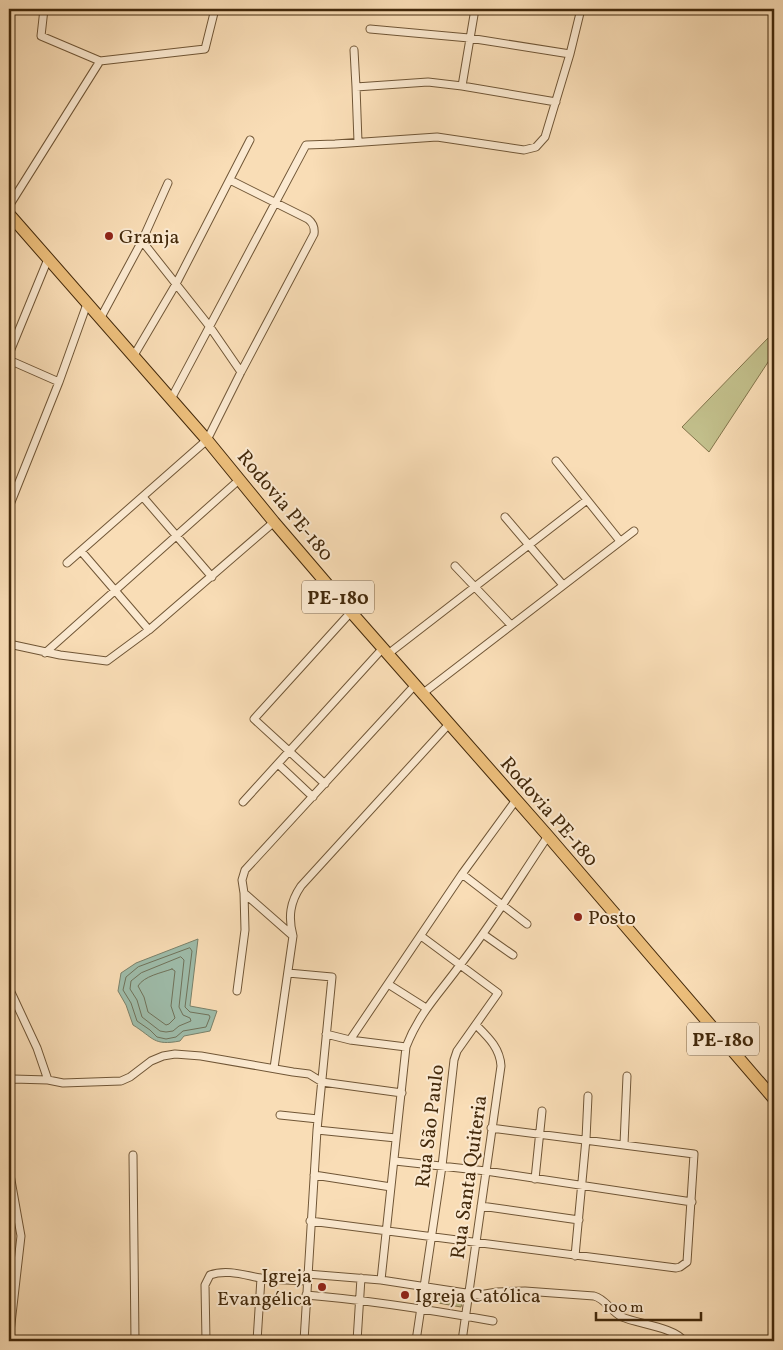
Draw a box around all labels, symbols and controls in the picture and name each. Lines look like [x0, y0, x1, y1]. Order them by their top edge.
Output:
place label: Granja [119, 224, 180, 252]
marker: Granja [103, 230, 115, 242]
street label: Rodovia PE-180 [230, 445, 339, 568]
road number: PE-180 [302, 580, 374, 614]
street label: Rodovia PE-180 [493, 751, 604, 873]
place label: Posto [588, 905, 636, 933]
marker: Posto [572, 911, 584, 923]
road number: PE-180 [687, 1022, 759, 1056]
street label: Rua São Paulo [410, 1063, 452, 1190]
street label: Rua Santa Quiteria [445, 1093, 495, 1261]
place label: Igreja Evangélica [217, 1263, 312, 1314]
marker: Igreja Evangélica [316, 1281, 328, 1293]
place label: Igreja Católica [415, 1283, 541, 1311]
marker: Igreja Católica [399, 1289, 411, 1301]
scale bar [596, 1290, 700, 1322]
text: 100 m [603, 1298, 643, 1319]

